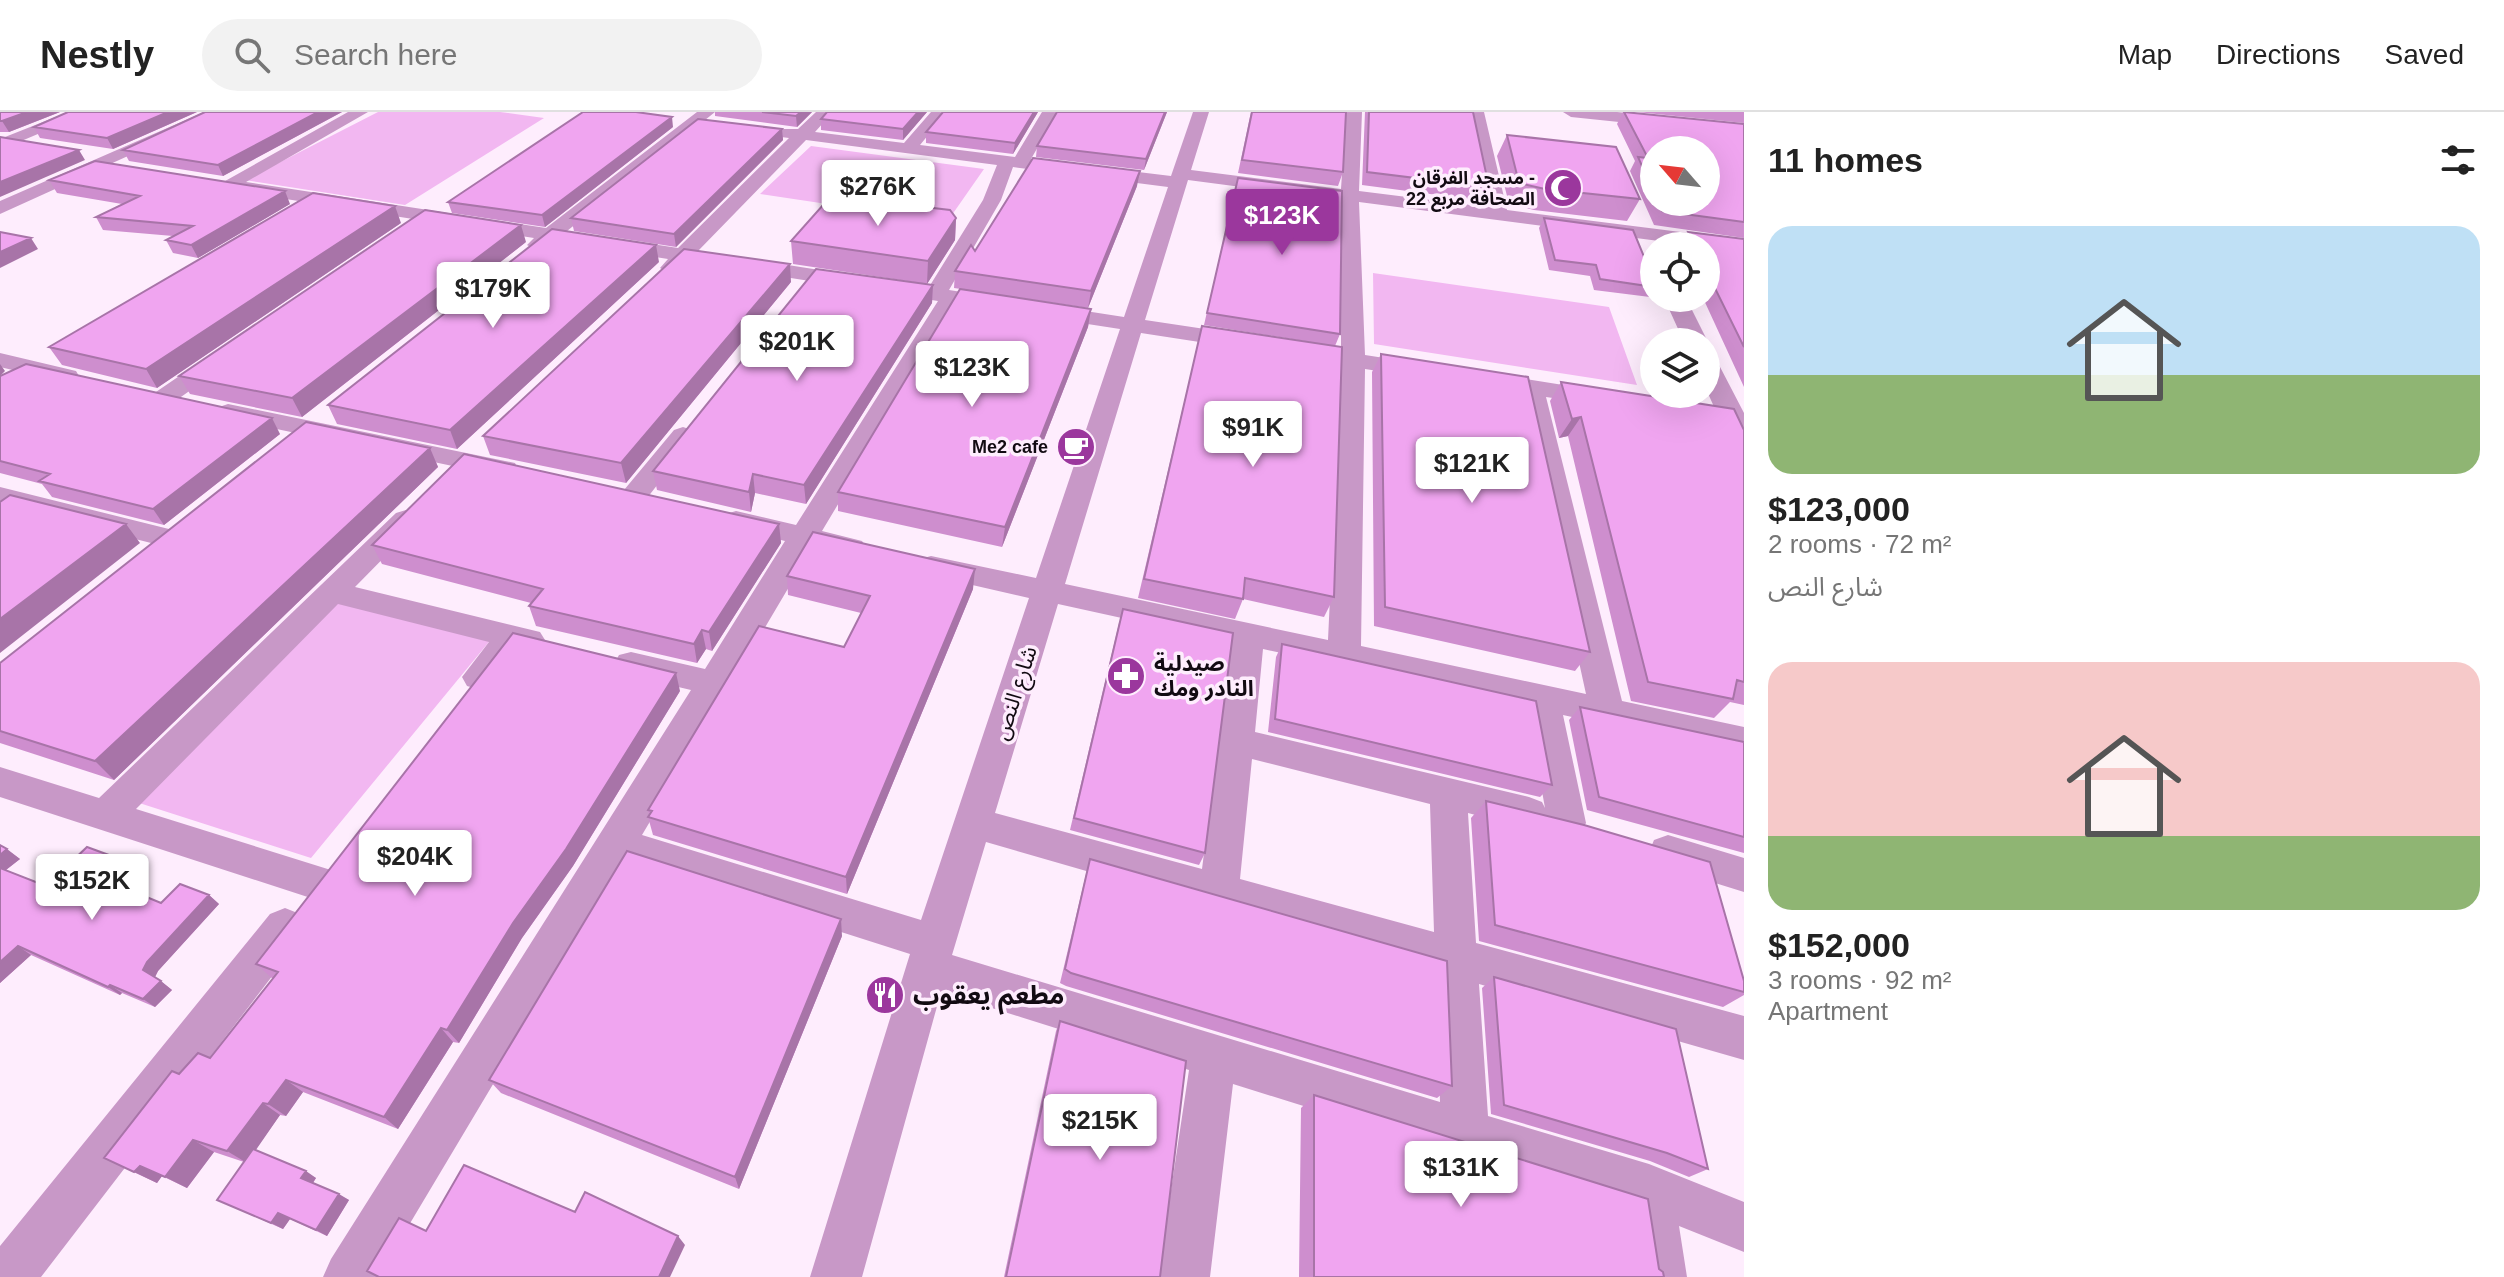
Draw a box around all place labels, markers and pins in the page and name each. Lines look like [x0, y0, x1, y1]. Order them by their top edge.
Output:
pin: $276K [822, 160, 934, 228]
mosque icon: مسجد الفرقان - الصحافة مربع 22 [1542, 167, 1584, 209]
place label: مسجد الفرقان - الصحافة مربع 22 [1406, 168, 1535, 212]
pin: $123K [1226, 189, 1338, 257]
pin: $179K [437, 262, 549, 330]
pin: $201K [741, 315, 853, 383]
pin: $123K [916, 341, 1028, 409]
pin: $91K [1206, 401, 1300, 469]
cafe icon: Me2 cafe [1055, 426, 1097, 468]
place label: Me2 cafe [972, 437, 1048, 457]
pin: $121K [1416, 437, 1528, 505]
place label: صيدلية النادر ومك [1154, 651, 1254, 702]
pharmacy icon: صيدلية النادر ومك [1105, 655, 1147, 697]
pin: $204K [359, 830, 471, 898]
pin: $152K [36, 854, 148, 922]
restaurant icon: مطعم يعقوب [864, 974, 906, 1016]
place label: مطعم يعقوب [913, 980, 1064, 1015]
pin: $215K [1044, 1094, 1156, 1162]
pin: $131K [1405, 1141, 1517, 1209]

